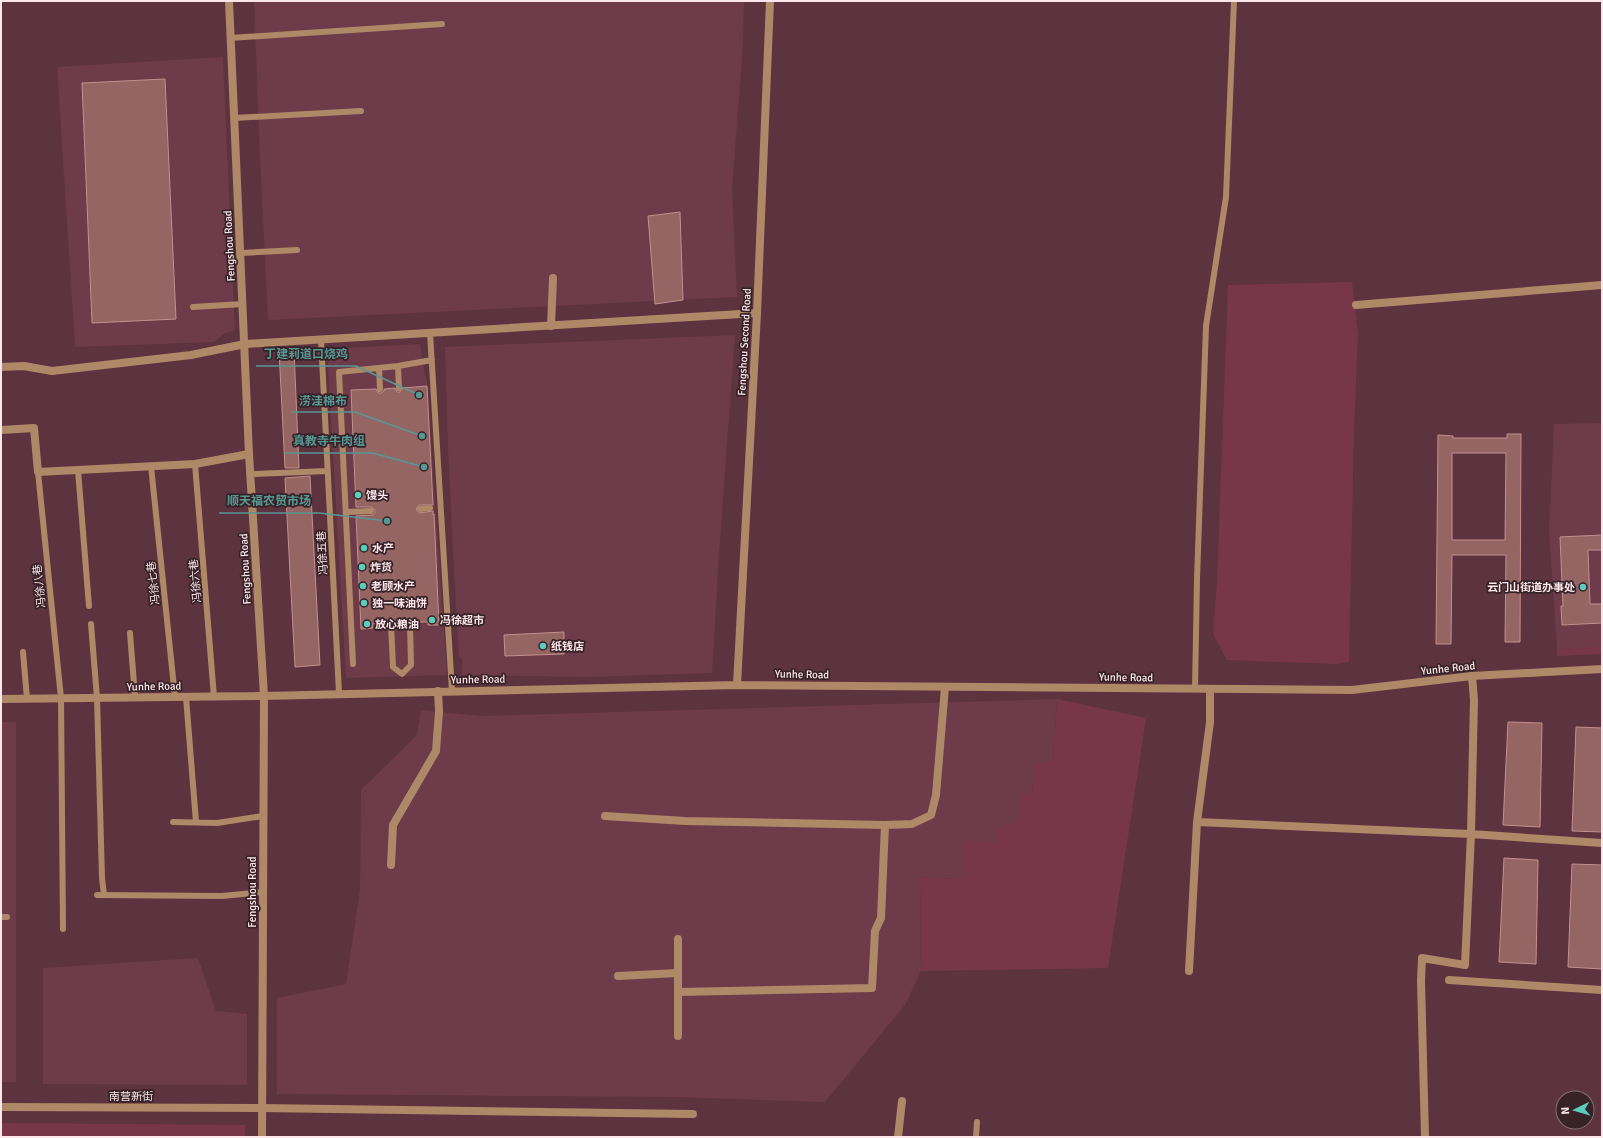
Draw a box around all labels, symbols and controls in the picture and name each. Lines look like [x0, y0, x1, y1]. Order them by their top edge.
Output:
street label: Fengshou Road [221, 210, 238, 282]
street label: Fengshou Second Road [735, 288, 754, 396]
callout: 丁建莉道口烧鸡 [256, 342, 356, 366]
text: 丁建莉道口烧鸡 [264, 347, 348, 362]
callout: 涝洼棉布 [291, 388, 355, 412]
text: 涝洼棉布 [299, 394, 347, 409]
callout: 真教寺牛肉组 [285, 429, 373, 453]
text: 真教寺牛肉组 [293, 434, 365, 449]
callout: 顺天福农贸市场 [219, 489, 319, 513]
place label: 馒头 [366, 489, 388, 502]
marker: 馒头 [353, 490, 363, 500]
text: 顺天福农贸市场 [227, 494, 311, 509]
street label: 冯徐五巷 [315, 531, 330, 575]
street label: Fengshou Road [237, 533, 254, 605]
place label: 水产 [372, 542, 394, 555]
marker: 水产 [359, 543, 369, 553]
street label: 冯徐六巷 [187, 558, 204, 603]
street label: 冯徐七巷 [145, 560, 162, 606]
place label: 炸货 [370, 561, 392, 574]
marker: 炸货 [357, 562, 367, 572]
street label: 冯徐八巷 [31, 563, 48, 609]
place label: 老顾水产 [371, 580, 415, 593]
marker: 老顾水产 [358, 581, 368, 591]
place label: 云门山街道办事处 [1487, 581, 1575, 594]
marker: 云门山街道办事处 [1578, 582, 1588, 592]
place label: 独一味油饼 [372, 597, 427, 610]
marker: 独一味油饼 [359, 598, 369, 608]
place label: 冯徐超市 [440, 614, 484, 627]
marker: 冯徐超市 [427, 615, 437, 625]
place label: 放心粮油 [375, 618, 419, 631]
marker: 放心粮油 [362, 619, 372, 629]
place label: 纸钱店 [551, 640, 584, 653]
marker: 纸钱店 [538, 641, 548, 651]
street label: Yunhe Road [1420, 659, 1476, 678]
street label: Yunhe Road [775, 668, 830, 681]
street label: Yunhe Road [1099, 671, 1154, 684]
street label: Yunhe Road [451, 673, 506, 686]
street label: Yunhe Road [127, 680, 182, 693]
street label: Fengshou Road [246, 856, 259, 928]
street label: 南营新街 [109, 1090, 153, 1103]
north arrow [1555, 1090, 1595, 1130]
text: N [1559, 1106, 1572, 1115]

